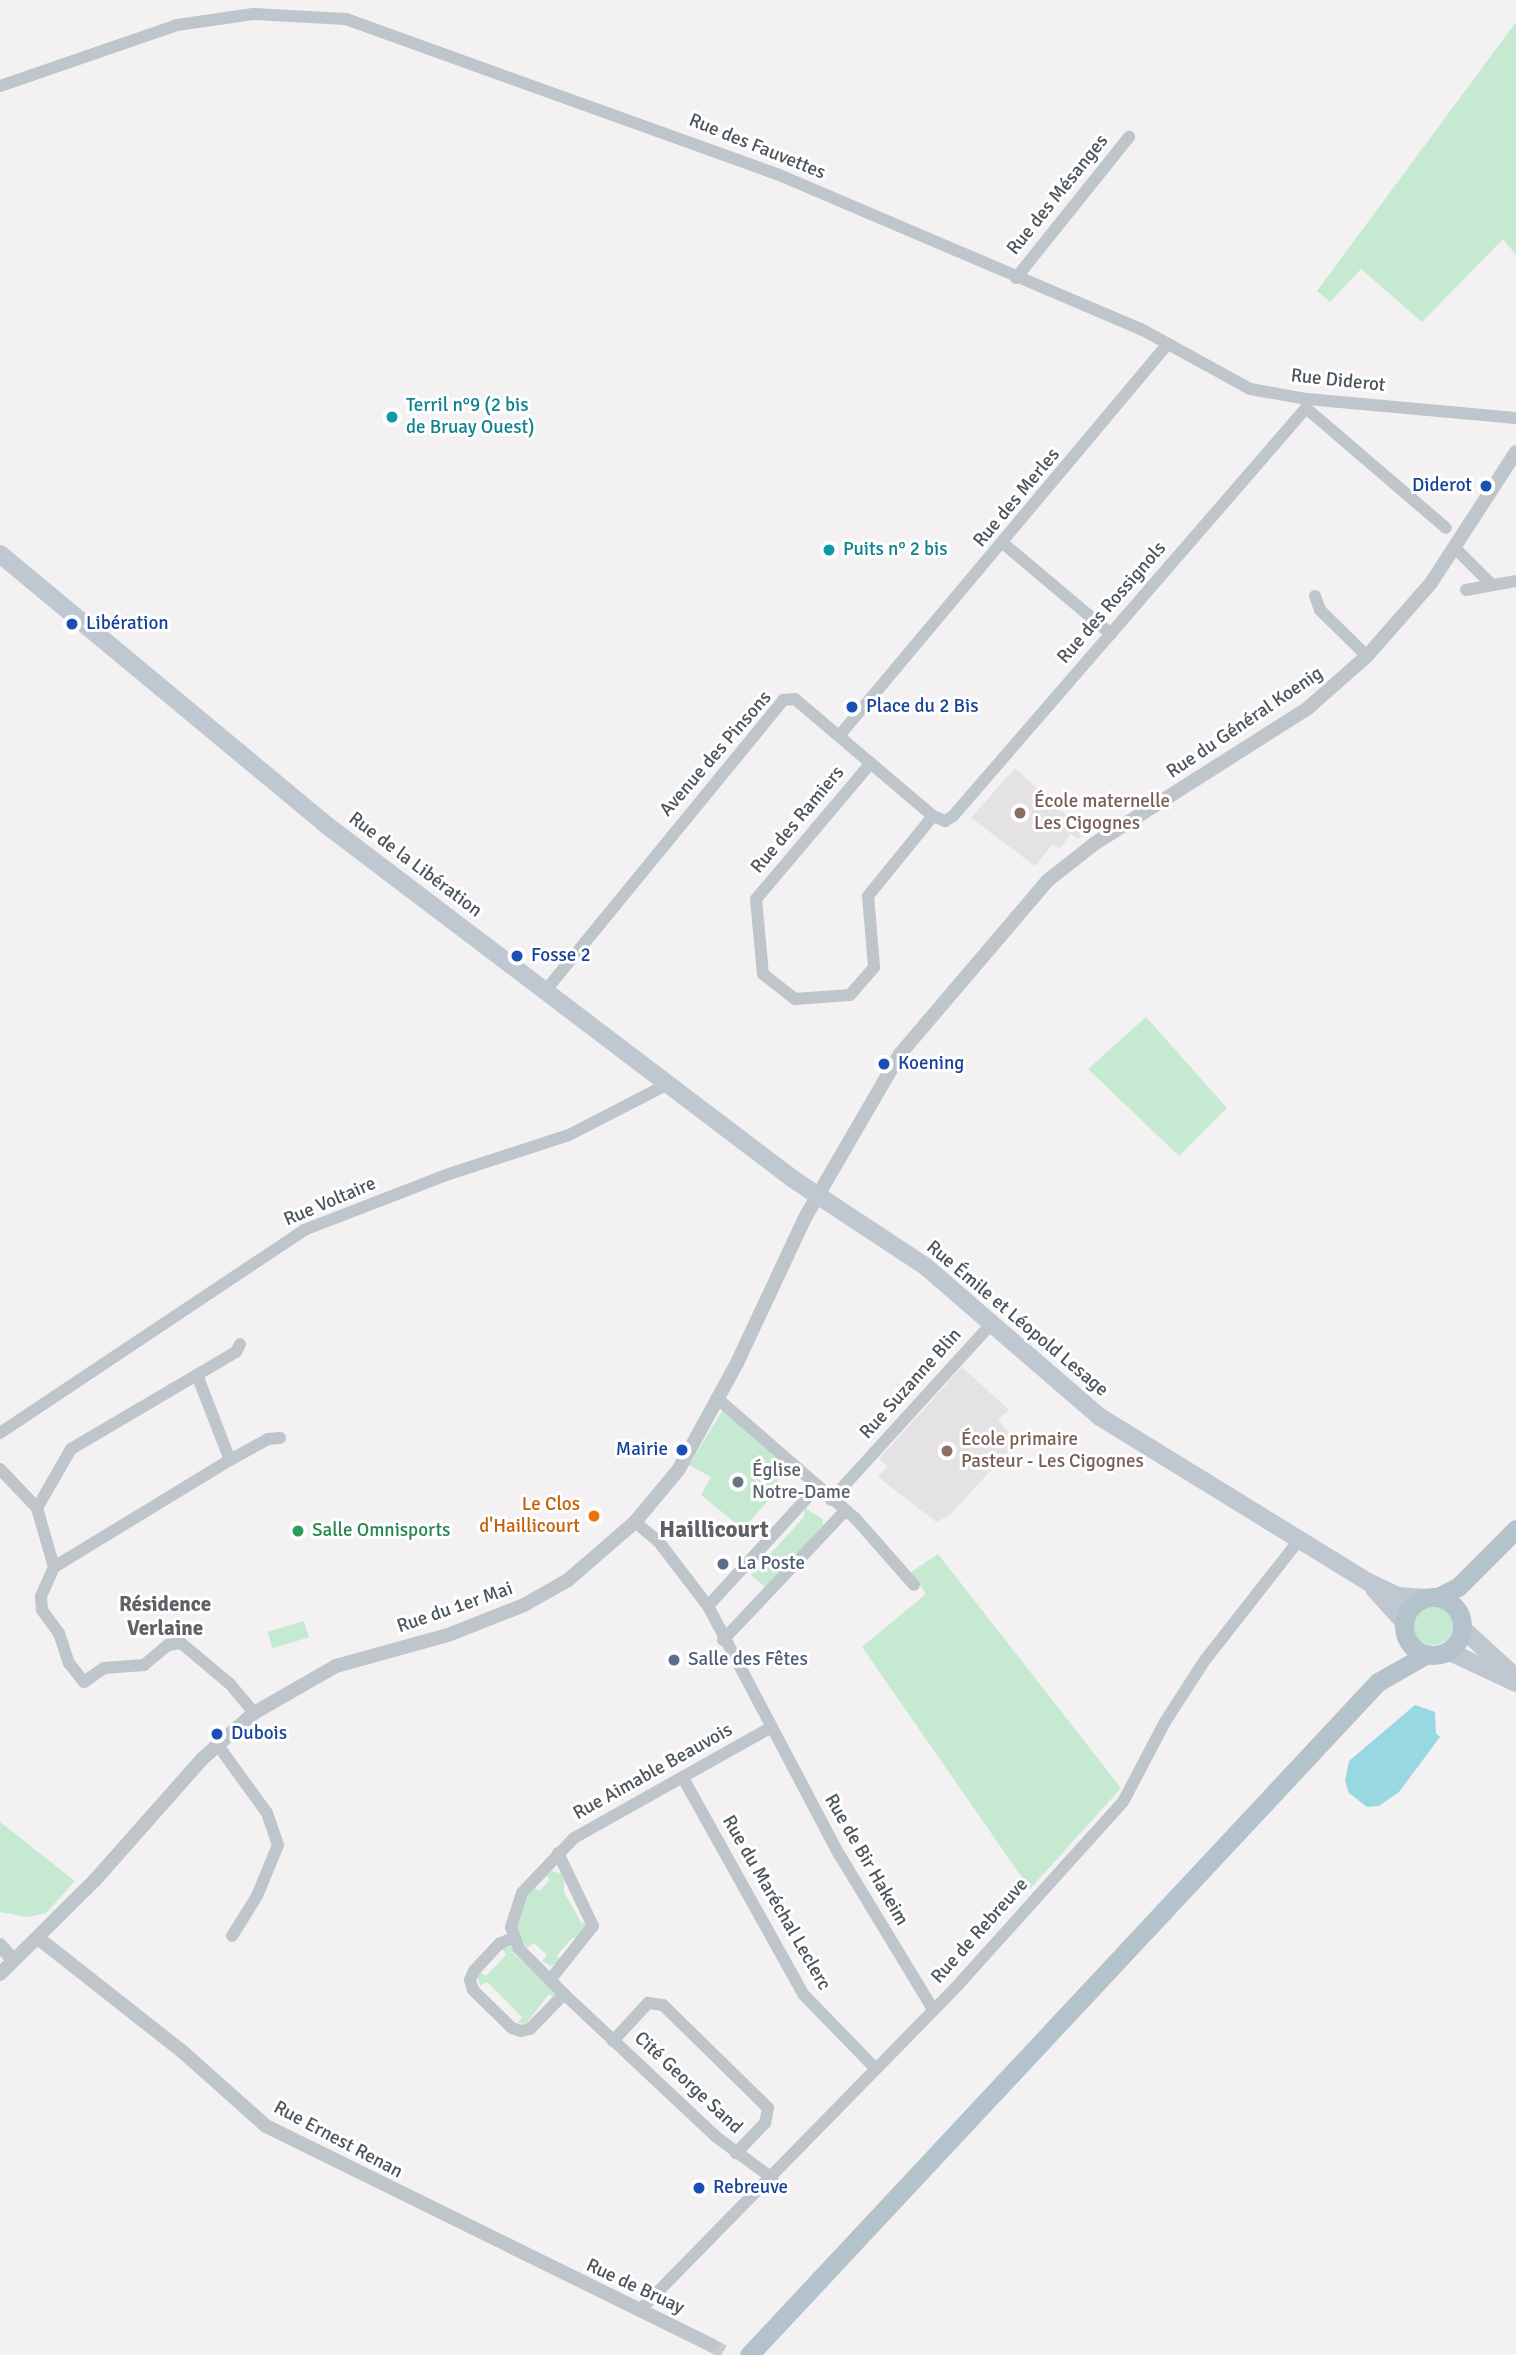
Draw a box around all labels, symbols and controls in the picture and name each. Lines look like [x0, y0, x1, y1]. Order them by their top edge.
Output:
street label: Rue des Fauvettes [685, 109, 829, 185]
street label: Rue des Mésanges [1003, 130, 1113, 260]
street label: Rue Diderot [1290, 365, 1386, 397]
place label: Terril n°9 (2 bis de Bruay Ouest) [406, 395, 534, 439]
marker: Terril n°9 (2 bis de Bruay Ouest) [384, 409, 400, 425]
street label: Rue des Merles [969, 444, 1065, 552]
place label: Diderot [1412, 475, 1472, 497]
marker: Diderot [1478, 478, 1494, 494]
street label: Rue des Rossignols [1053, 537, 1171, 669]
place label: Puits n° 2 bis [843, 539, 948, 561]
marker: Puits n° 2 bis [821, 542, 837, 558]
place label: Libération [86, 613, 169, 635]
marker: Libération [64, 616, 80, 632]
street label: Rue du Général Koenig [1163, 662, 1327, 784]
street label: Avenue des Pinsons [655, 687, 777, 821]
place label: Place du 2 Bis [866, 696, 979, 718]
marker: Place du 2 Bis [844, 699, 860, 715]
street label: Rue des Ramiers [746, 762, 850, 878]
place label: École maternelle Les Cigognes [1034, 791, 1170, 835]
marker: École maternelle Les Cigognes [1012, 805, 1028, 821]
street label: Rue de la Libération [344, 807, 486, 923]
place label: Fosse 2 [531, 945, 591, 967]
marker: Fosse 2 [509, 948, 525, 964]
place label: Koening [898, 1053, 964, 1075]
marker: Koening [876, 1056, 892, 1072]
street label: Rue Voltaire [281, 1172, 379, 1232]
street label: Rue Émile et Léopold Lesage [921, 1236, 1113, 1402]
street label: Rue Suzanne Blin [855, 1324, 967, 1444]
place label: École primaire Pasteur - Les Cigognes [961, 1429, 1144, 1473]
place label: Mairie [616, 1439, 668, 1461]
marker: Mairie [674, 1442, 690, 1458]
marker: École primaire Pasteur - Les Cigognes [939, 1443, 955, 1459]
place label: Église Notre-Dame [752, 1460, 850, 1504]
marker: Église Notre-Dame [730, 1474, 746, 1490]
place label: Le Clos d'Haillicourt [479, 1494, 580, 1538]
marker: Le Clos d'Haillicourt [586, 1508, 602, 1524]
district label: Haillicourt [659, 1516, 769, 1544]
place label: Salle Omnisports [312, 1520, 450, 1542]
marker: Salle Omnisports [290, 1523, 306, 1539]
place label: La Poste [737, 1553, 805, 1575]
marker: La Poste [715, 1556, 731, 1572]
street label: Rue du 1er Mai [394, 1578, 516, 1638]
district label: Résidence Verlaine [119, 1591, 211, 1641]
place label: Salle des Fêtes [688, 1649, 808, 1671]
marker: Salle des Fêtes [666, 1652, 682, 1668]
street label: Rue Aimable Beauvois [569, 1719, 737, 1825]
place label: Dubois [231, 1723, 287, 1745]
marker: Dubois [209, 1726, 225, 1742]
street label: Rue de Bir Hakeim [819, 1790, 913, 1930]
street label: Rue du Maréchal Leclerc [717, 1812, 835, 1994]
street label: Rue de Rebreuve [927, 1874, 1033, 1988]
street label: Cité George Sand [629, 2027, 747, 2139]
street label: Rue Ernest Renan [270, 2096, 406, 2184]
place label: Rebreuve [713, 2177, 788, 2199]
marker: Rebreuve [691, 2180, 707, 2196]
street label: Rue de Bruay [582, 2254, 688, 2320]

